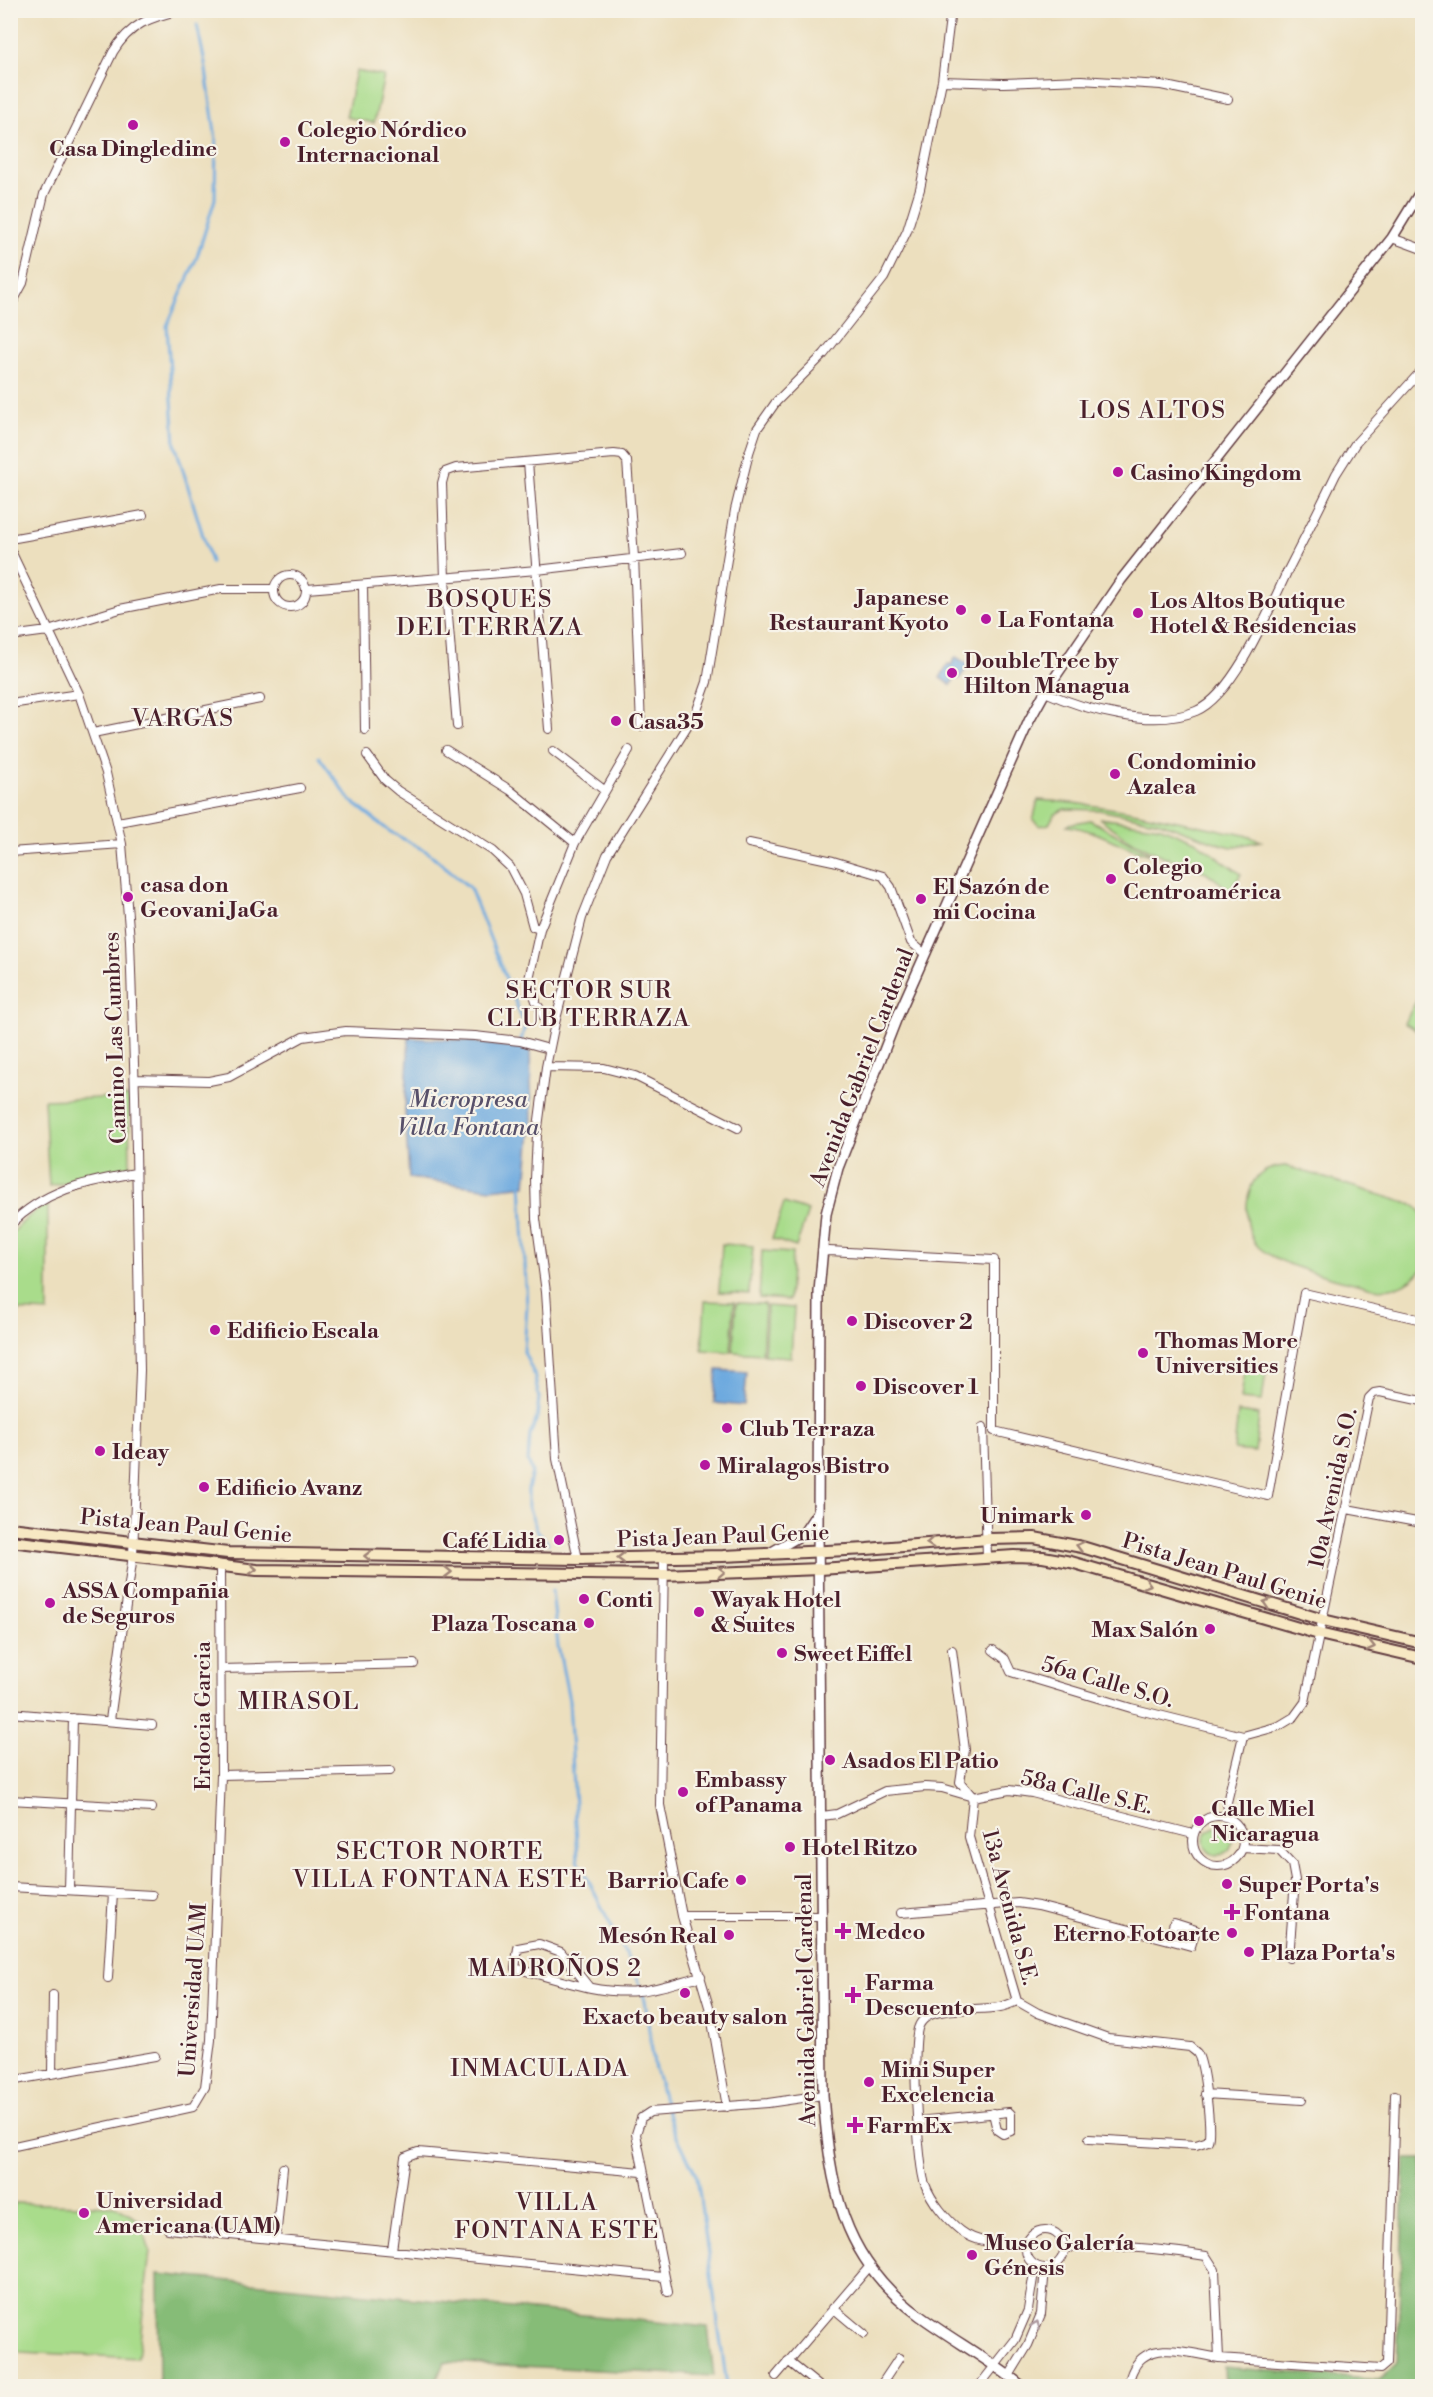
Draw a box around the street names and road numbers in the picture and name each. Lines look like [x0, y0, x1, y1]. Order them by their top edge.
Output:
street label: Camino Las Cumbres [98, 931, 133, 1144]
street label: Avenida Gabriel Cardenal [804, 944, 921, 1192]
street label: 10a Avenida S.O. [1303, 1406, 1364, 1571]
street label: Pista Jean Paul Genie [79, 1504, 293, 1549]
street label: Pista Jean Paul Genie [616, 1519, 830, 1554]
street label: Pista Jean Paul Genie [1119, 1527, 1330, 1615]
street label: Erdocia Garcia [190, 1640, 217, 1791]
street label: 56a Calle S.O. [1038, 1651, 1177, 1714]
street label: 58a Calle S.E. [1018, 1764, 1155, 1821]
street label: 13a Avenida S.E. [976, 1827, 1043, 1988]
street label: Avenida Gabriel Cardenal [791, 1873, 822, 2128]
street label: Universidad UAM [174, 1901, 213, 2078]

